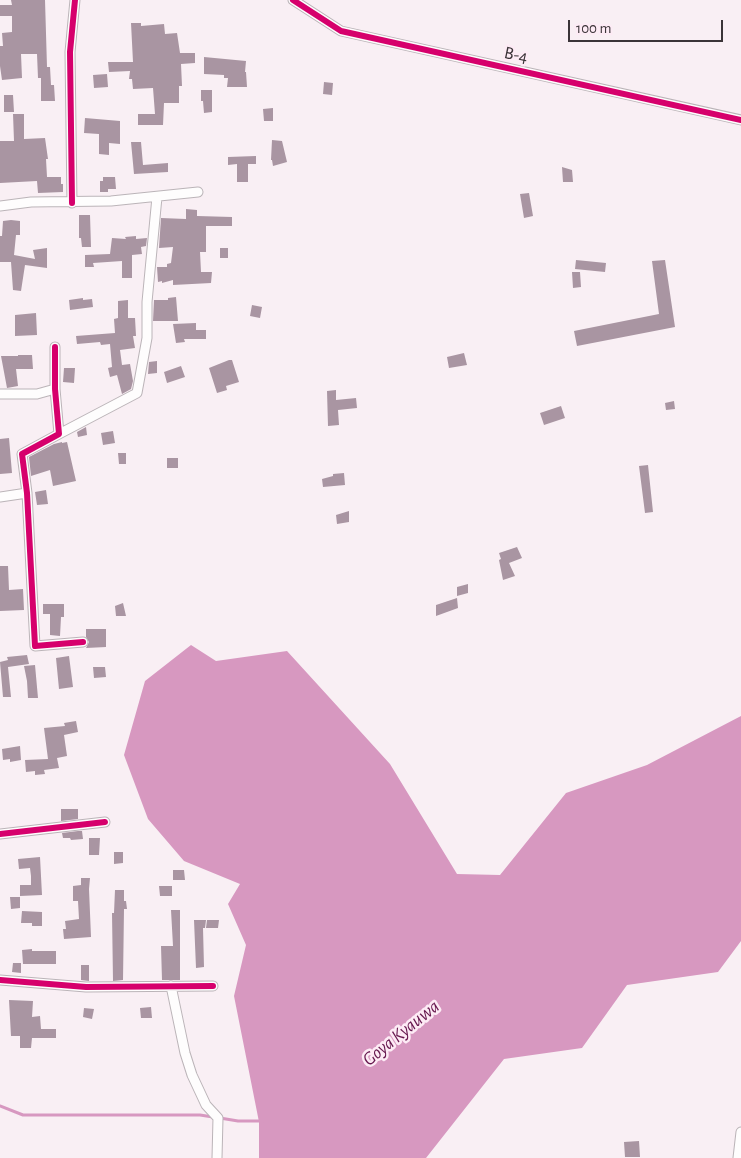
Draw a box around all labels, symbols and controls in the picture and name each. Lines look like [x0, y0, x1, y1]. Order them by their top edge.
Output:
scale bar [571, 10, 726, 42]
text: 100 m [576, 21, 611, 36]
street label: B-4 [502, 42, 530, 68]
water label: Goya Kyauwa [358, 995, 444, 1071]

